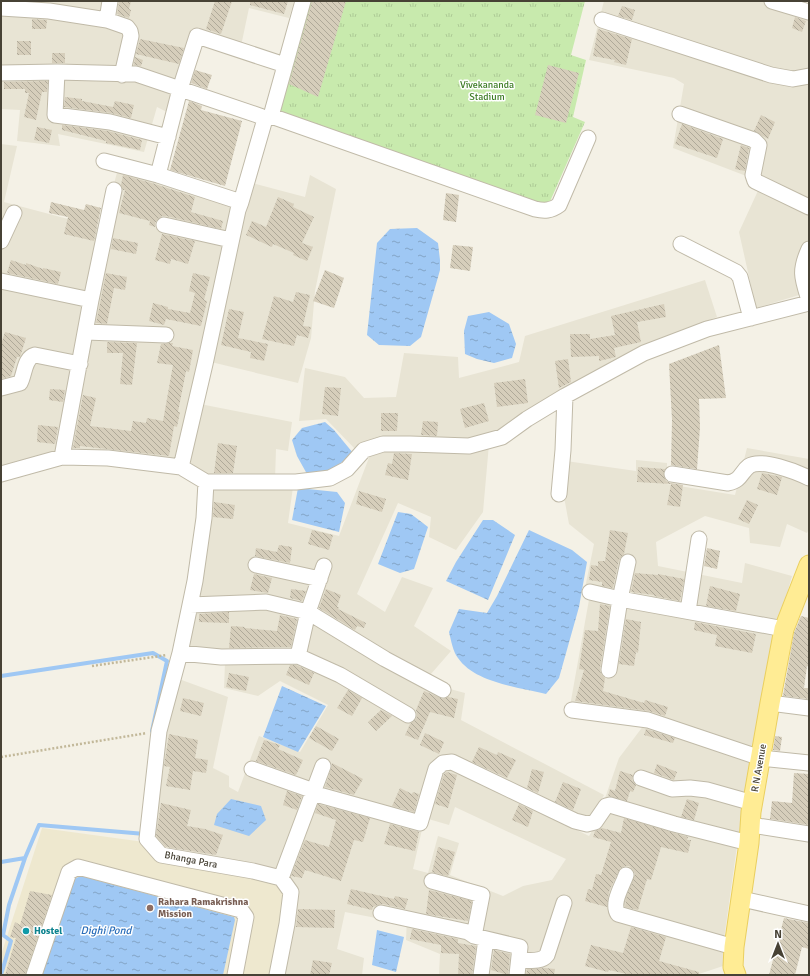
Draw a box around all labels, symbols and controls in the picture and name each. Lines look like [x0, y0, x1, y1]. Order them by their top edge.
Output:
park label: Vivekananda Stadium [460, 79, 514, 103]
street label: R N Avenue [749, 743, 769, 793]
street label: Bhanga Para [163, 849, 219, 871]
place label: Rahara Ramakrishna Mission [158, 896, 248, 920]
marker: Rahara Ramakrishna Mission [145, 903, 155, 913]
water label: Dighi Pond [81, 924, 133, 937]
north arrow [758, 924, 798, 964]
place label: Hostel [34, 925, 62, 937]
marker: Hostel [21, 926, 31, 936]
text: N [774, 928, 782, 941]

